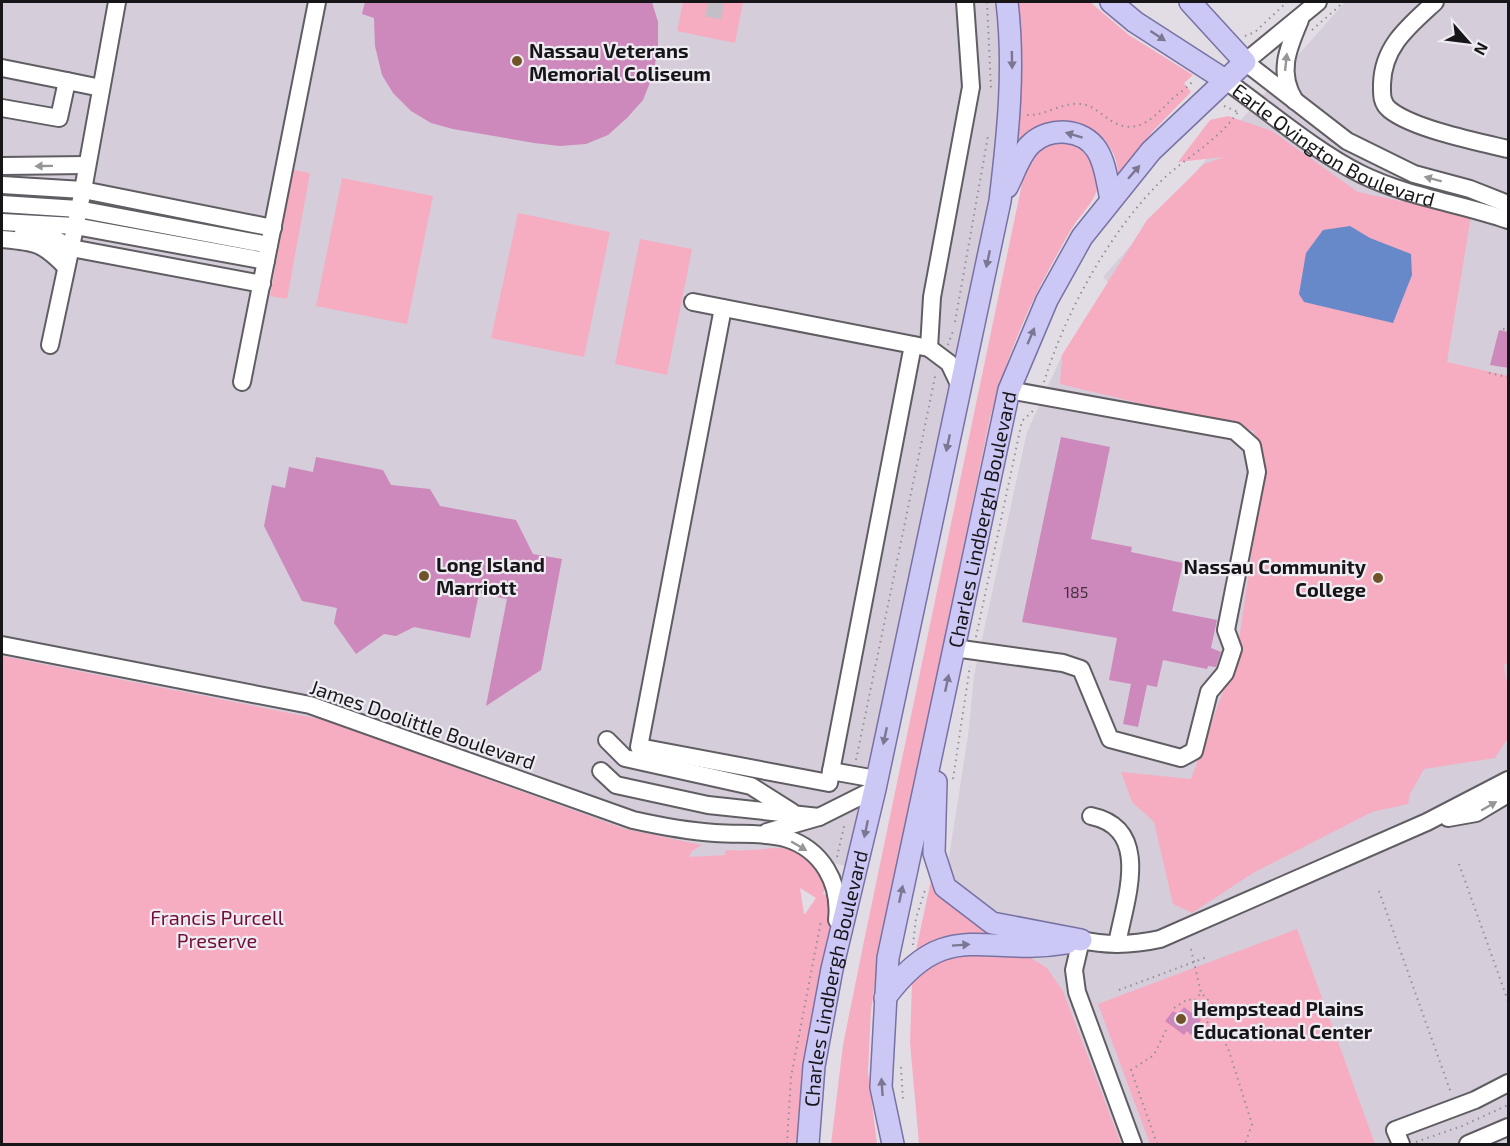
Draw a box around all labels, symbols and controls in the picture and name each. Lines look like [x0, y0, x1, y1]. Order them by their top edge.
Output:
north arrow [1438, 12, 1498, 72]
one-way arrow [1149, 30, 1165, 42]
place label: Nassau Veterans Memorial Coliseum [529, 38, 711, 85]
text: N [1471, 40, 1493, 59]
one-way arrow [1007, 50, 1017, 69]
one-way arrow [1281, 52, 1291, 71]
marker: Nassau Veterans Memorial Coliseum [510, 54, 524, 68]
street label: Earle Ovington Boulevard [1228, 78, 1438, 211]
one-way arrow [1065, 130, 1083, 139]
one-way arrow [35, 161, 54, 171]
one-way arrow [1127, 165, 1140, 180]
one-way arrow [1424, 174, 1442, 183]
one-way arrow [982, 249, 992, 268]
one-way arrow [1026, 327, 1035, 344]
street label: Charles Lindbergh Boulevard [942, 389, 1020, 650]
one-way arrow [943, 434, 952, 453]
place label: Long Island Marriott [436, 552, 545, 599]
place label: Nassau Community College [1184, 554, 1367, 601]
marker: Long Island Marriott [417, 569, 431, 583]
marker: Nassau Community College [1371, 571, 1385, 585]
house number: 185 [1064, 582, 1088, 601]
one-way arrow [942, 673, 952, 692]
street label: James Doolittle Boulevard [307, 674, 539, 774]
one-way arrow [880, 727, 890, 746]
one-way arrow [1481, 800, 1497, 811]
one-way arrow [861, 819, 870, 838]
one-way arrow [791, 840, 807, 851]
street label: Charles Lindbergh Boulevard [799, 848, 872, 1108]
one-way arrow [897, 884, 907, 903]
park label: Francis Purcell Preserve [150, 905, 284, 952]
one-way arrow [951, 940, 970, 950]
place label: Hempstead Plains Educational Center [1193, 996, 1373, 1043]
marker: Hempstead Plains Educational Center [1174, 1012, 1188, 1026]
one-way arrow [877, 1077, 887, 1096]

